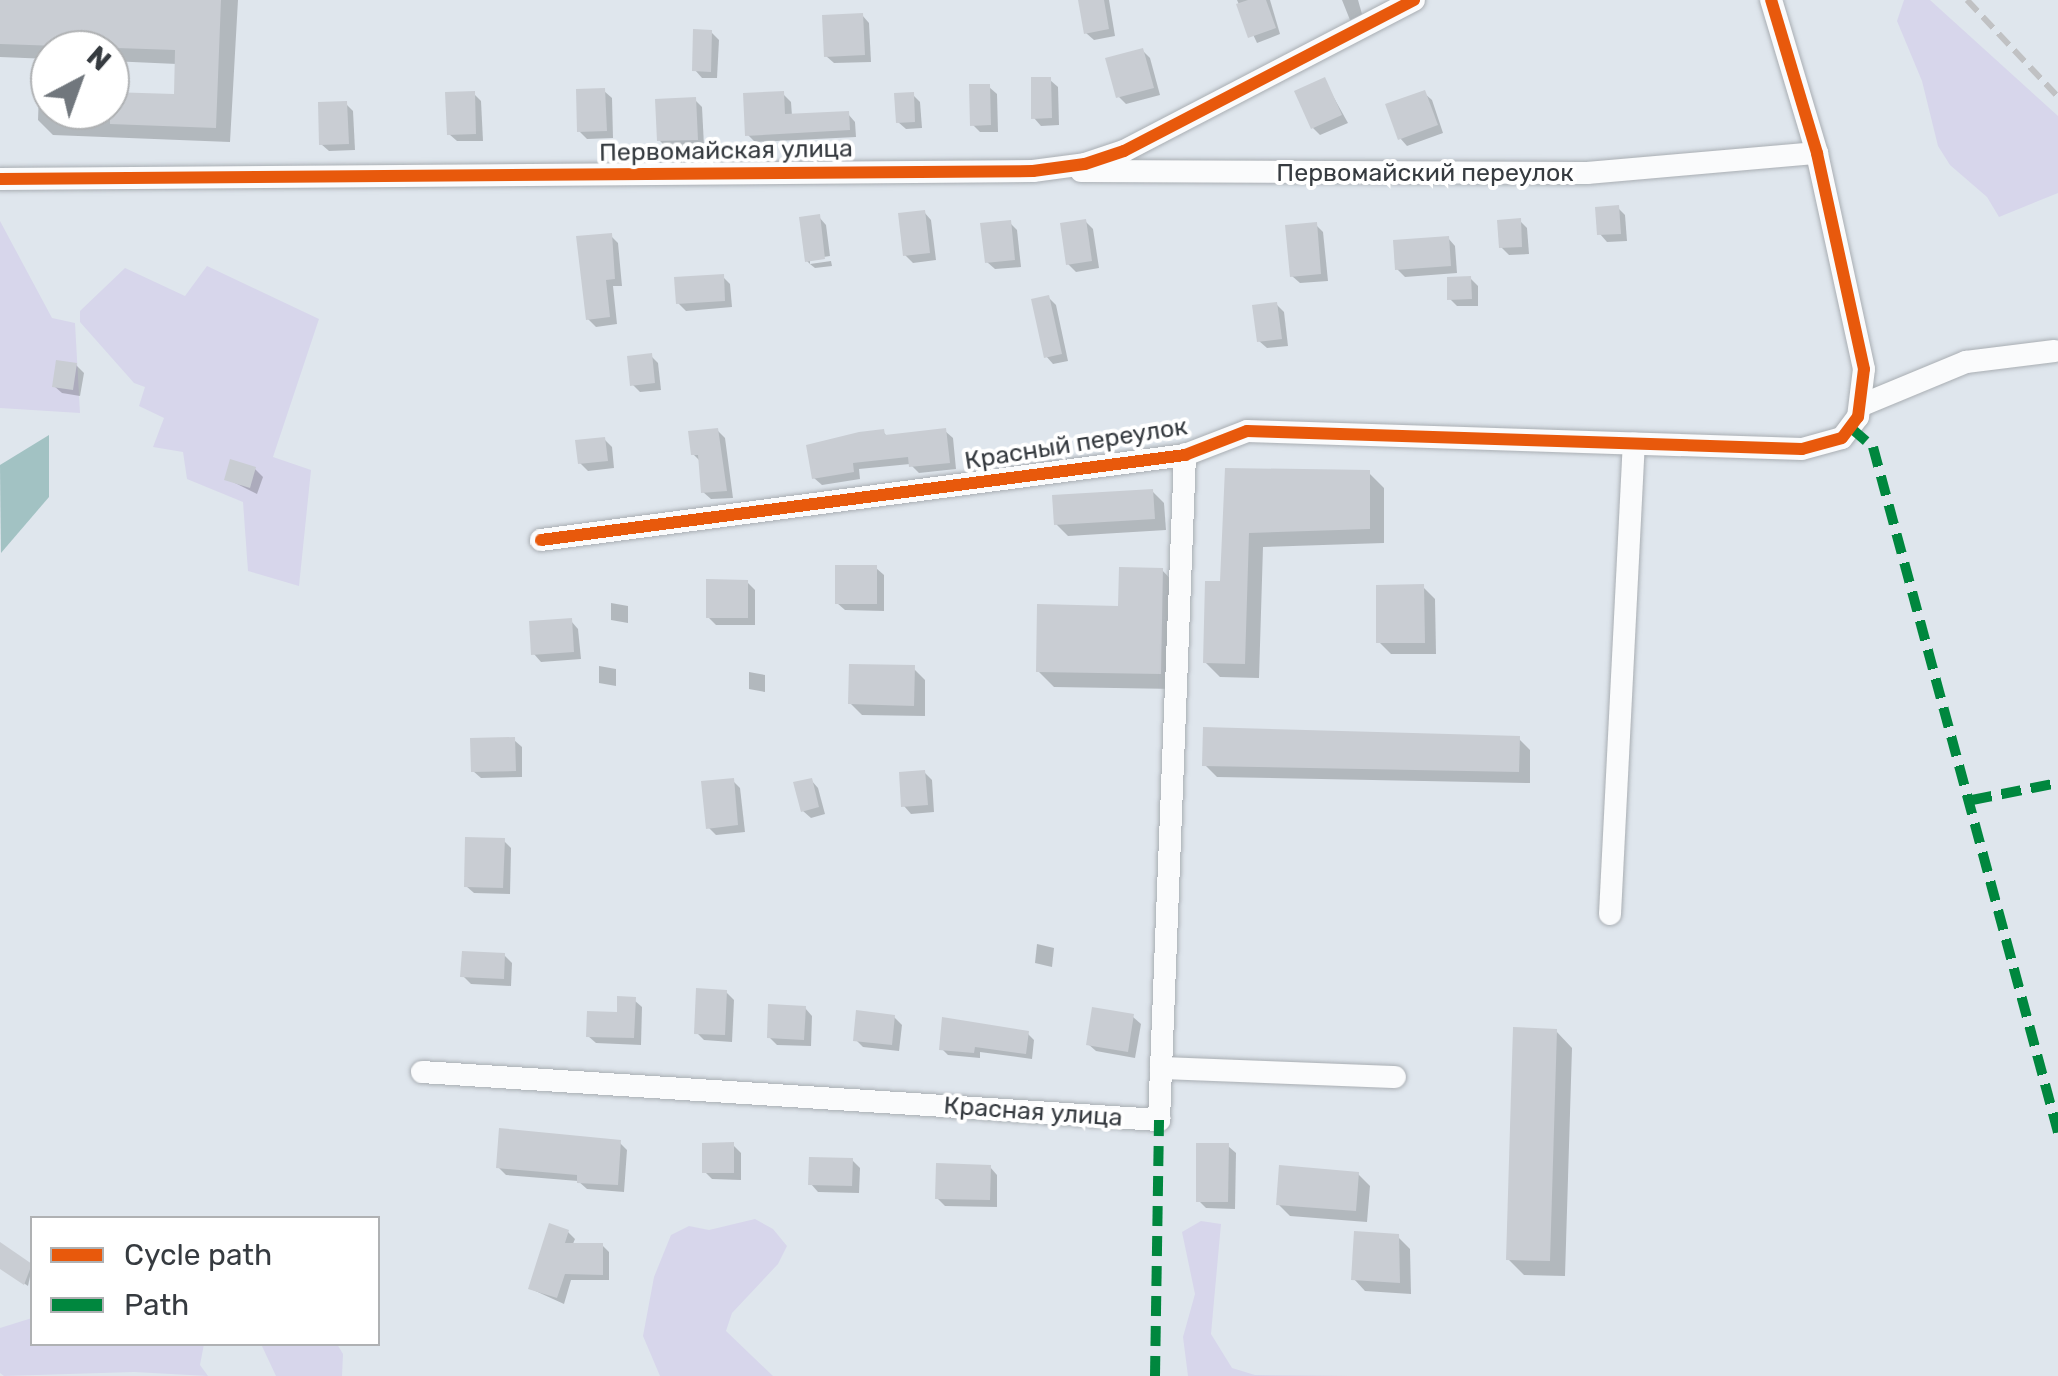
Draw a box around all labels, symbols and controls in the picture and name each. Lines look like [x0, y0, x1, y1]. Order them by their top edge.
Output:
north arrow [30, 30, 130, 130]
text: N [80, 39, 117, 78]
street label: Первомайская улица [599, 134, 853, 168]
street label: Первомайский переулок [1276, 158, 1574, 188]
street label: Красный переулок [962, 412, 1190, 476]
street label: Красная улица [943, 1091, 1123, 1133]
legend [30, 1216, 380, 1346]
text: Cycle path [124, 1237, 272, 1273]
text: Path [124, 1287, 189, 1323]

